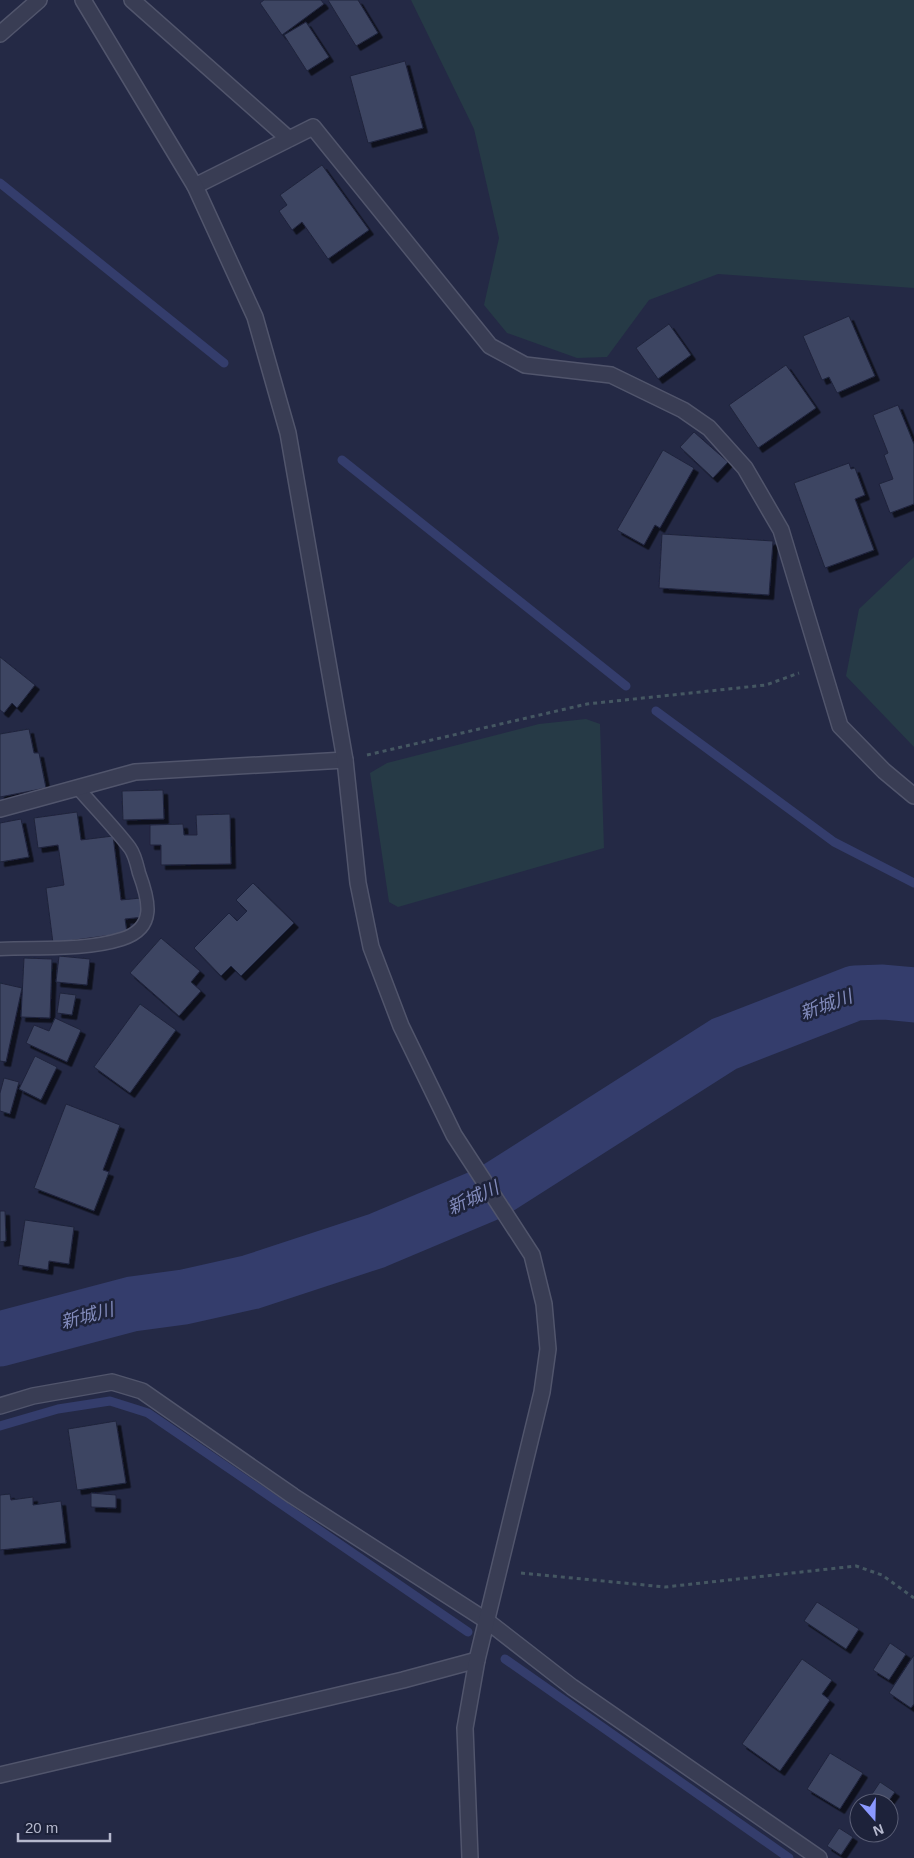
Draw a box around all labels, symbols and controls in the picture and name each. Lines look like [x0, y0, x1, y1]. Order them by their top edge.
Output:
water label: 新城川 [797, 986, 857, 1024]
water label: 新城川 [444, 1177, 504, 1218]
water label: 新城川 [58, 1299, 118, 1333]
north arrow [849, 1793, 899, 1843]
scale bar [18, 1810, 110, 1842]
text: 20 m [25, 1819, 58, 1836]
text: N [871, 1821, 886, 1839]

